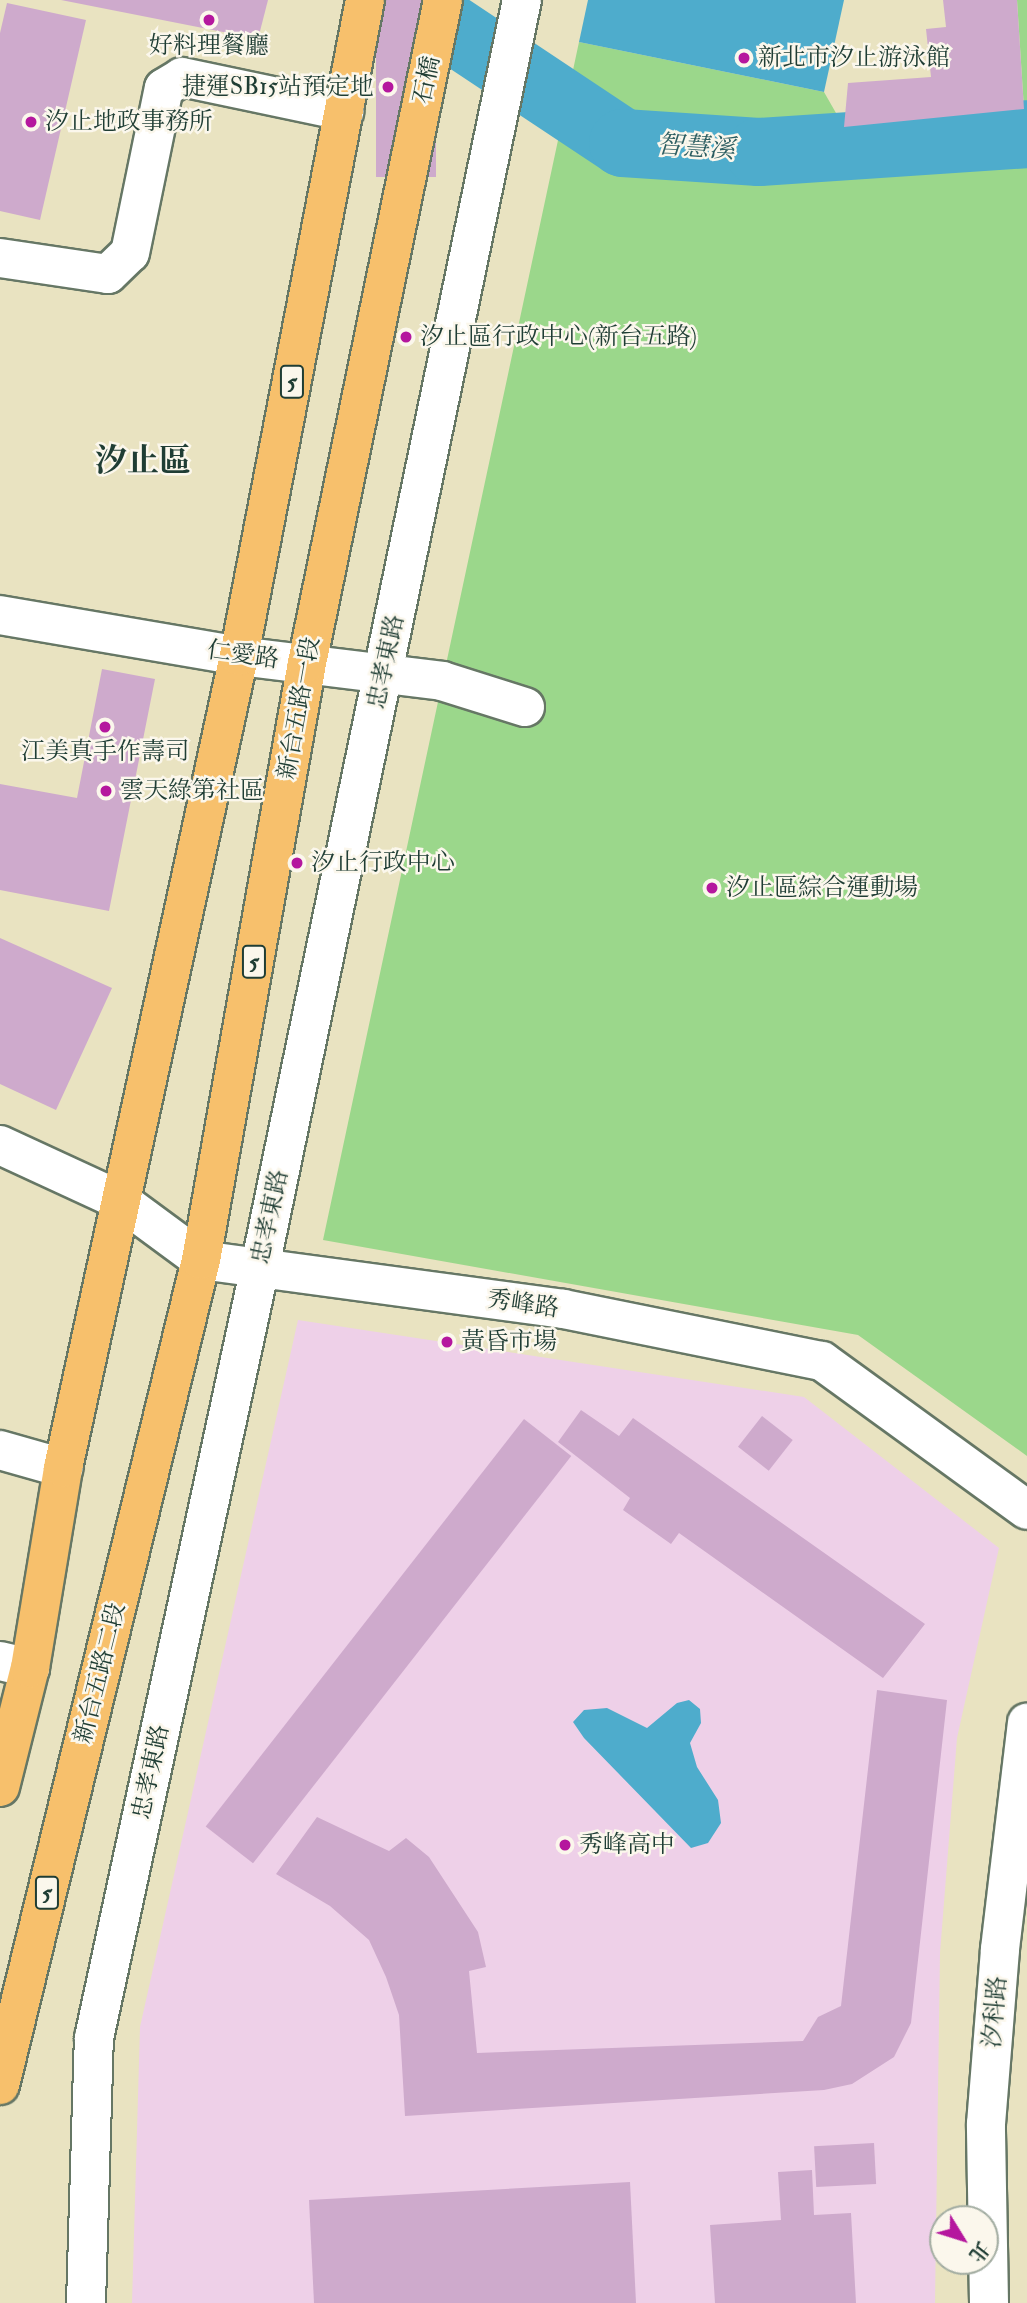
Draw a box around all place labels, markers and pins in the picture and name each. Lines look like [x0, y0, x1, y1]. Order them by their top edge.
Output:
marker: 好料理餐廳 [201, 12, 217, 28]
place label: 好料理餐廳 [149, 32, 269, 60]
place label: 新北市汐止游泳館 [758, 44, 950, 72]
marker: 新北市汐止游泳館 [736, 50, 752, 66]
place label: 捷運SB15站預定地 [182, 73, 374, 101]
marker: 捷運SB15站預定地 [380, 79, 396, 95]
place label: 汐止地政事務所 [45, 108, 213, 136]
marker: 汐止地政事務所 [23, 114, 39, 130]
place label: 汐止區行政中心(新台五路) [420, 323, 697, 351]
marker: 汐止區行政中心(新台五路) [398, 329, 414, 345]
marker: 江美真手作壽司 [97, 719, 113, 735]
place label: 江美真手作壽司 [21, 738, 189, 766]
place label: 雲天綠第社區 [120, 777, 264, 805]
marker: 雲天綠第社區 [98, 783, 114, 799]
place label: 汐止行政中心 [311, 849, 455, 877]
marker: 汐止行政中心 [289, 855, 305, 871]
place label: 汐止區綜合運動場 [726, 874, 918, 902]
marker: 汐止區綜合運動場 [704, 880, 720, 896]
place label: 黃昏市場 [461, 1328, 557, 1356]
marker: 黃昏市場 [439, 1334, 455, 1350]
place label: 秀峰高中 [579, 1831, 675, 1859]
marker: 秀峰高中 [557, 1837, 573, 1853]

